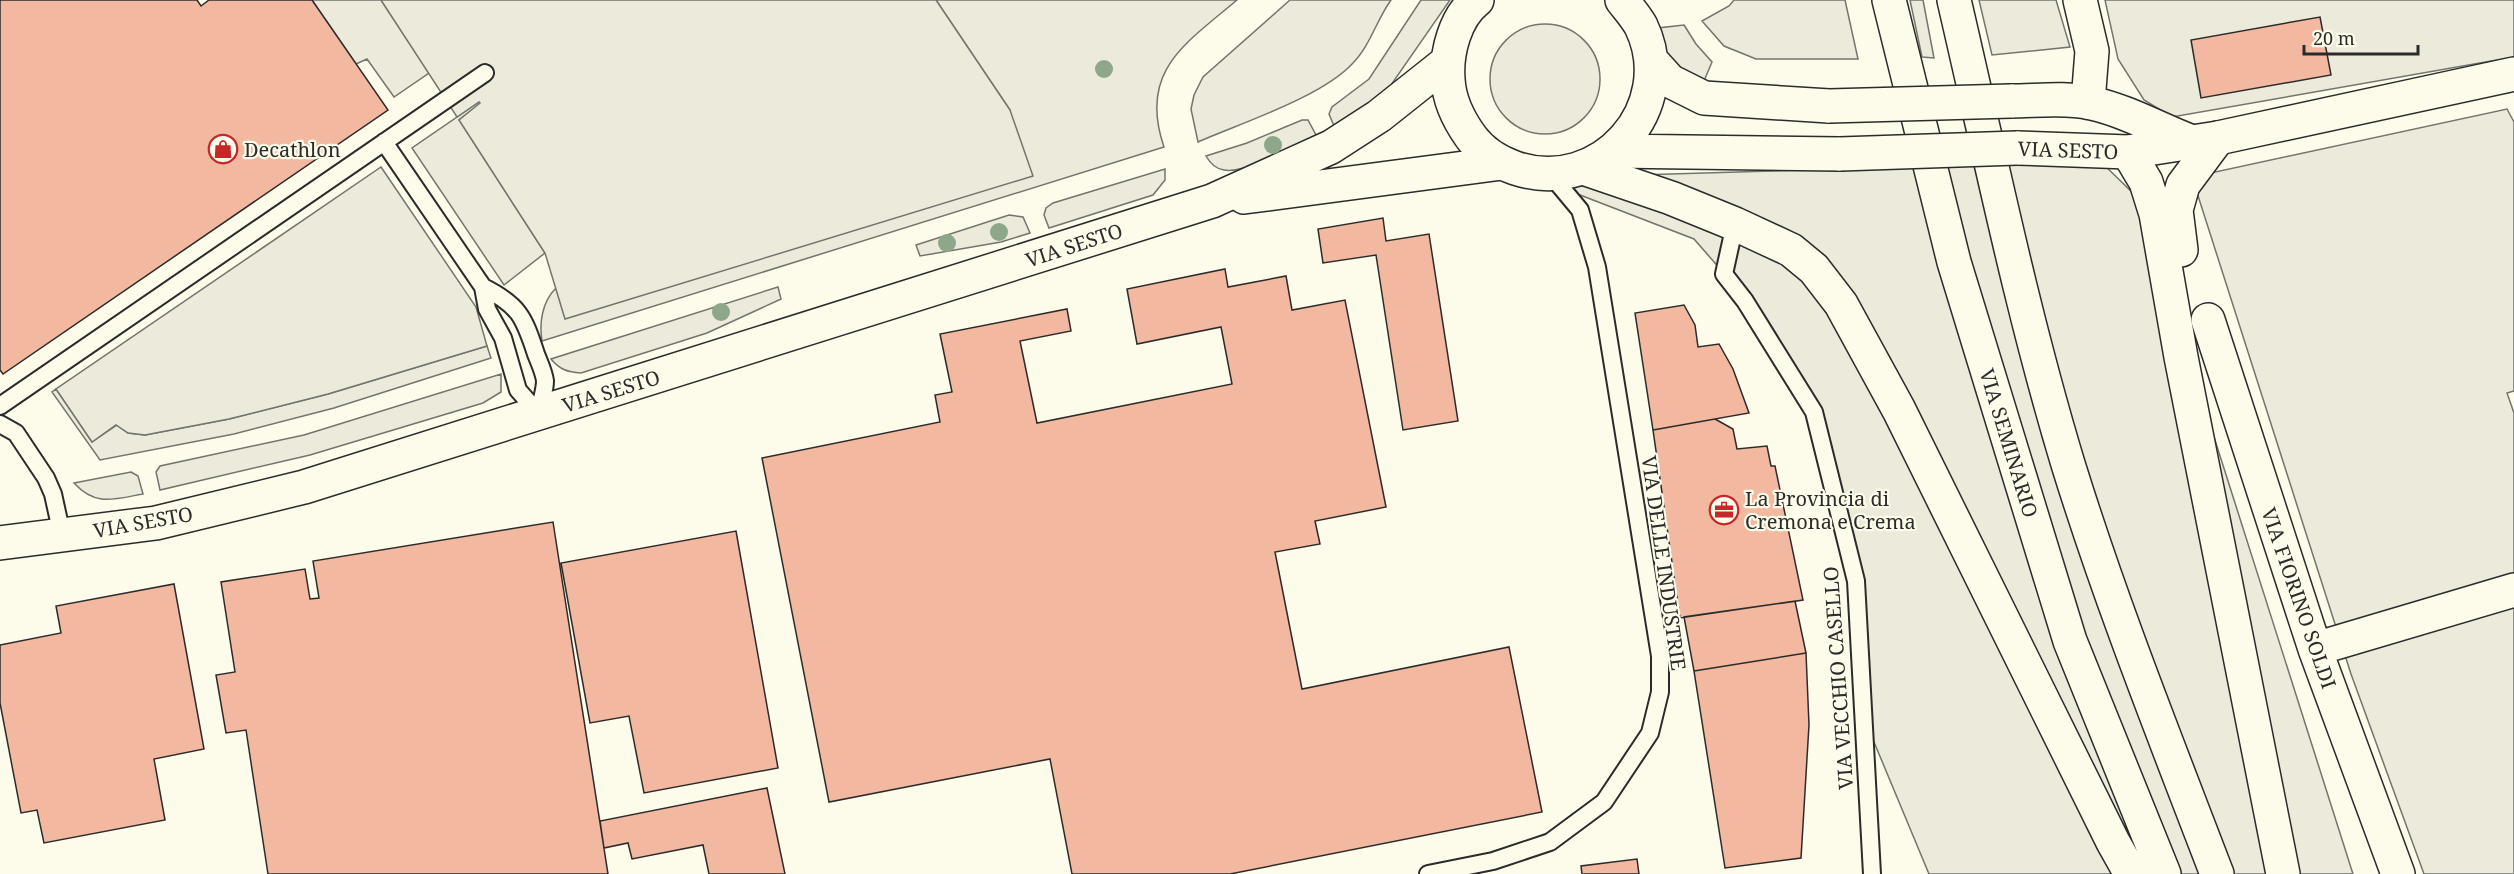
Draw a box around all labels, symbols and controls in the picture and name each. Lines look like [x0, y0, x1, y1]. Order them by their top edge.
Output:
scale bar [2304, 18, 2418, 56]
text: 20 m [2313, 26, 2355, 50]
shop icon: Decathlon [207, 133, 239, 165]
street label: VIA SESTO [2017, 135, 2119, 165]
place label: Decathlon [244, 136, 341, 163]
street label: VIA SESTO [1022, 217, 1126, 273]
street label: VIA SESTO [559, 363, 663, 419]
street label: VIA SEMINARIO [1974, 365, 2044, 521]
street label: VIA DELLE INDUSTRIE [1636, 454, 1692, 672]
place label: La Provincia di Cremona e Crema [1745, 485, 1916, 535]
office icon: La Provincia di Cremona e Crema [1708, 494, 1740, 526]
street label: VIA SESTO [91, 500, 195, 544]
street label: VIA FIORINO SOLDI [2255, 504, 2343, 692]
street label: VIA VECCHIO CASELLO [1817, 566, 1859, 790]

